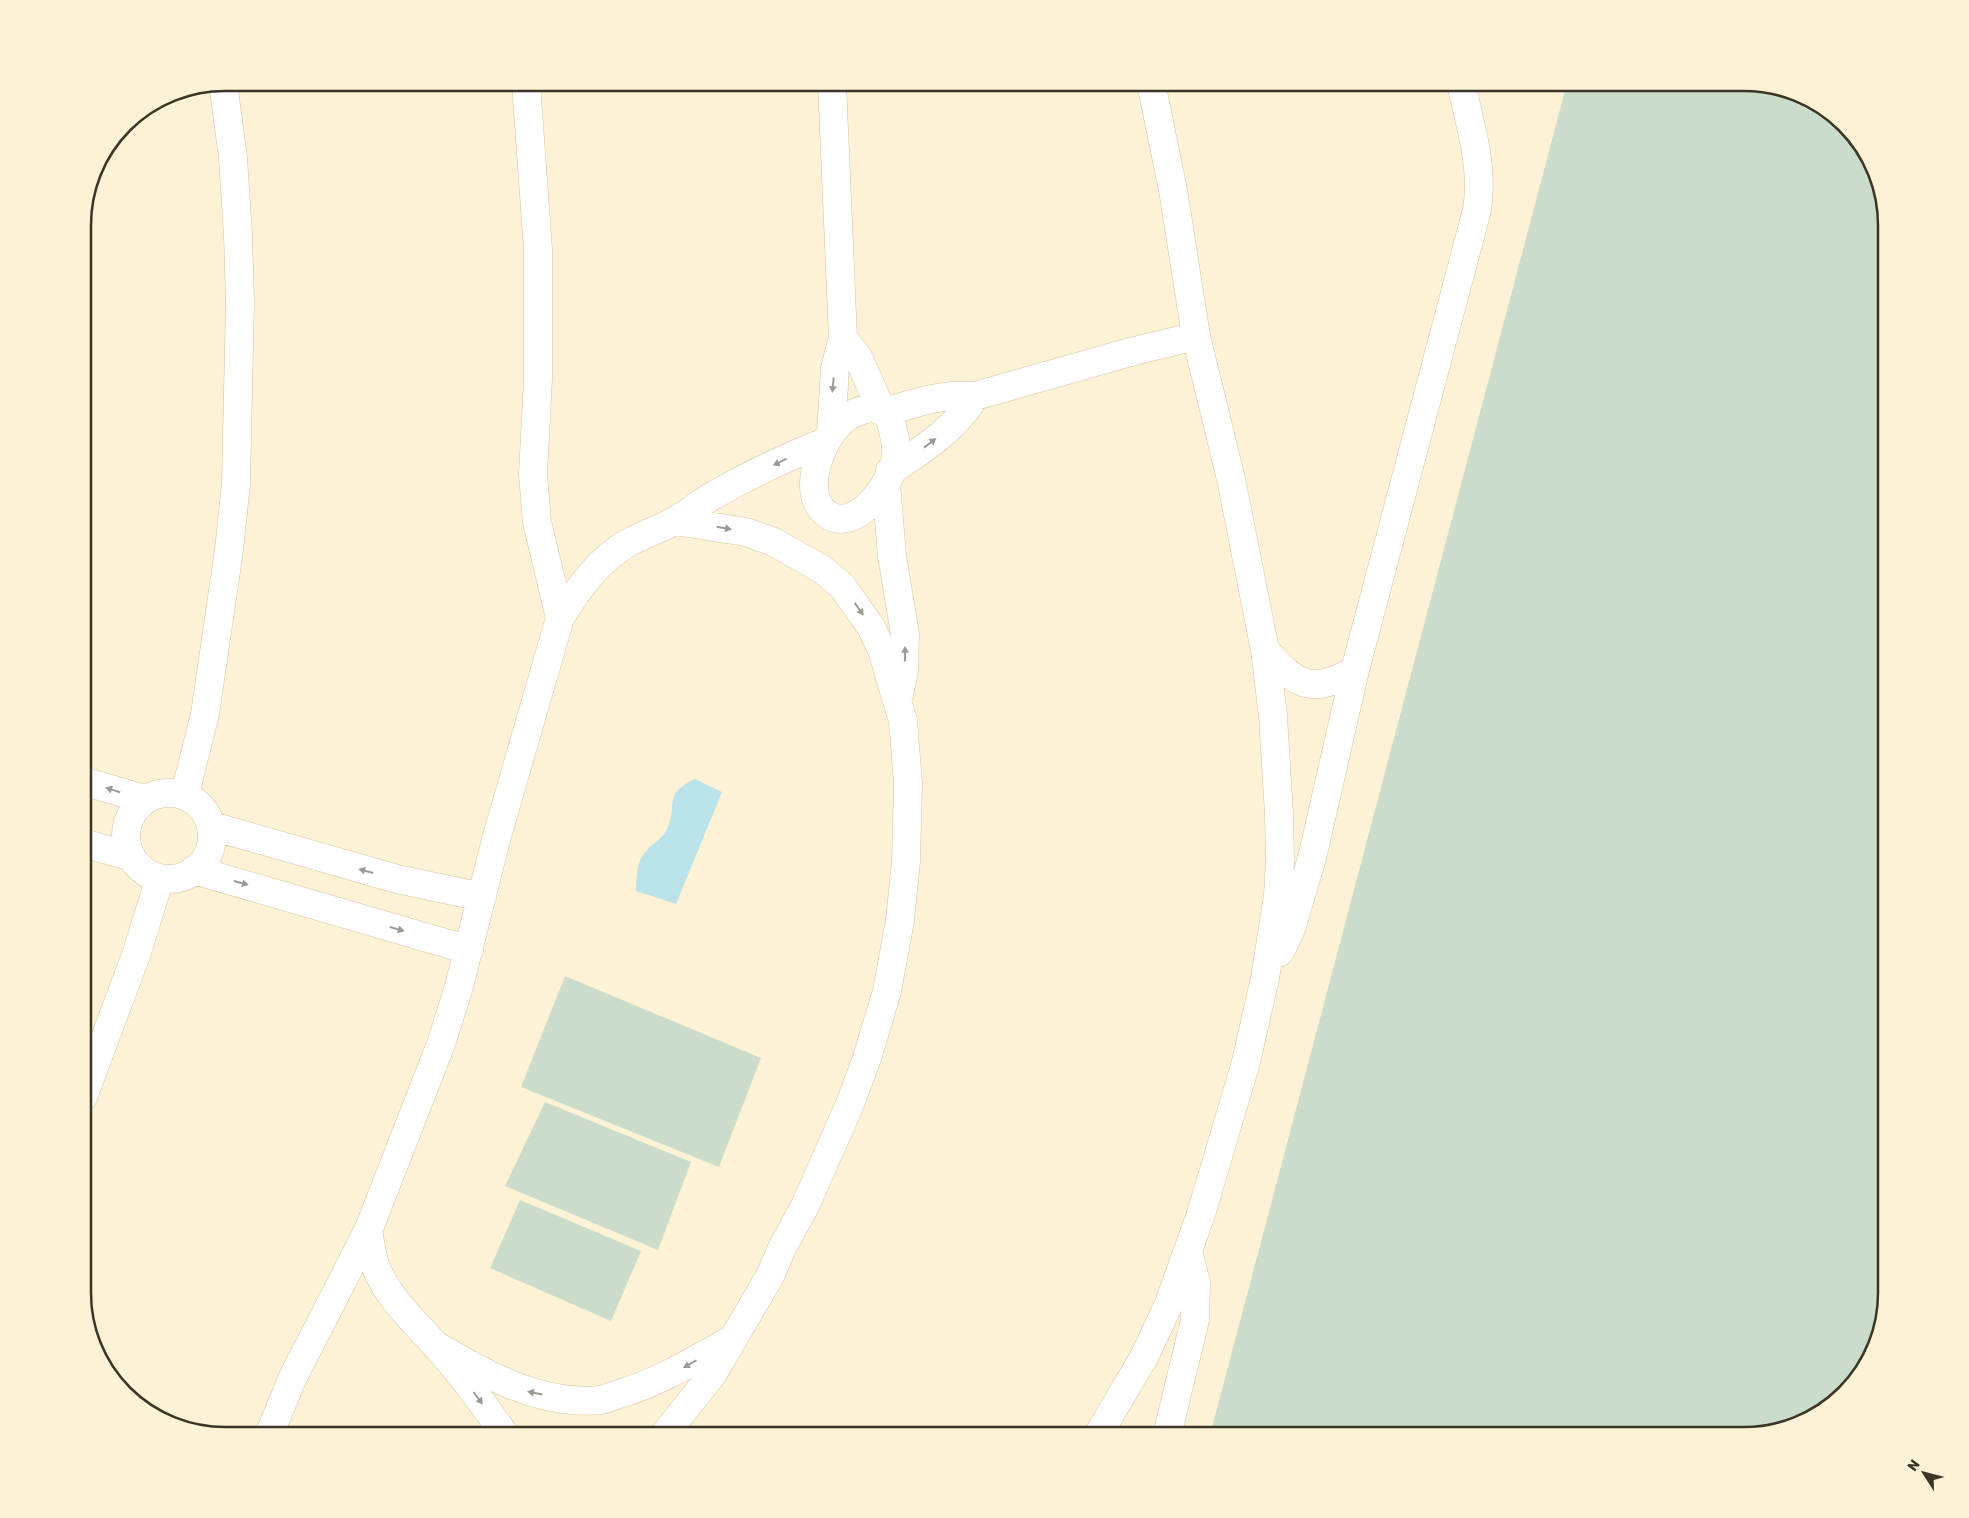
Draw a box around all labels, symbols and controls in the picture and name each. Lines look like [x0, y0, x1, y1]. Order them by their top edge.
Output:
one-way arrow [829, 377, 837, 393]
one-way arrow [923, 437, 936, 448]
one-way arrow [773, 458, 787, 466]
one-way arrow [716, 524, 732, 532]
one-way arrow [854, 602, 864, 616]
one-way arrow [901, 646, 909, 662]
one-way arrow [106, 786, 121, 794]
one-way arrow [358, 866, 373, 874]
one-way arrow [233, 880, 248, 888]
one-way arrow [390, 925, 405, 933]
one-way arrow [683, 1359, 696, 1368]
one-way arrow [528, 1389, 543, 1397]
one-way arrow [473, 1391, 483, 1405]
north arrow [1899, 1448, 1949, 1498]
text: N [1904, 1457, 1924, 1475]

